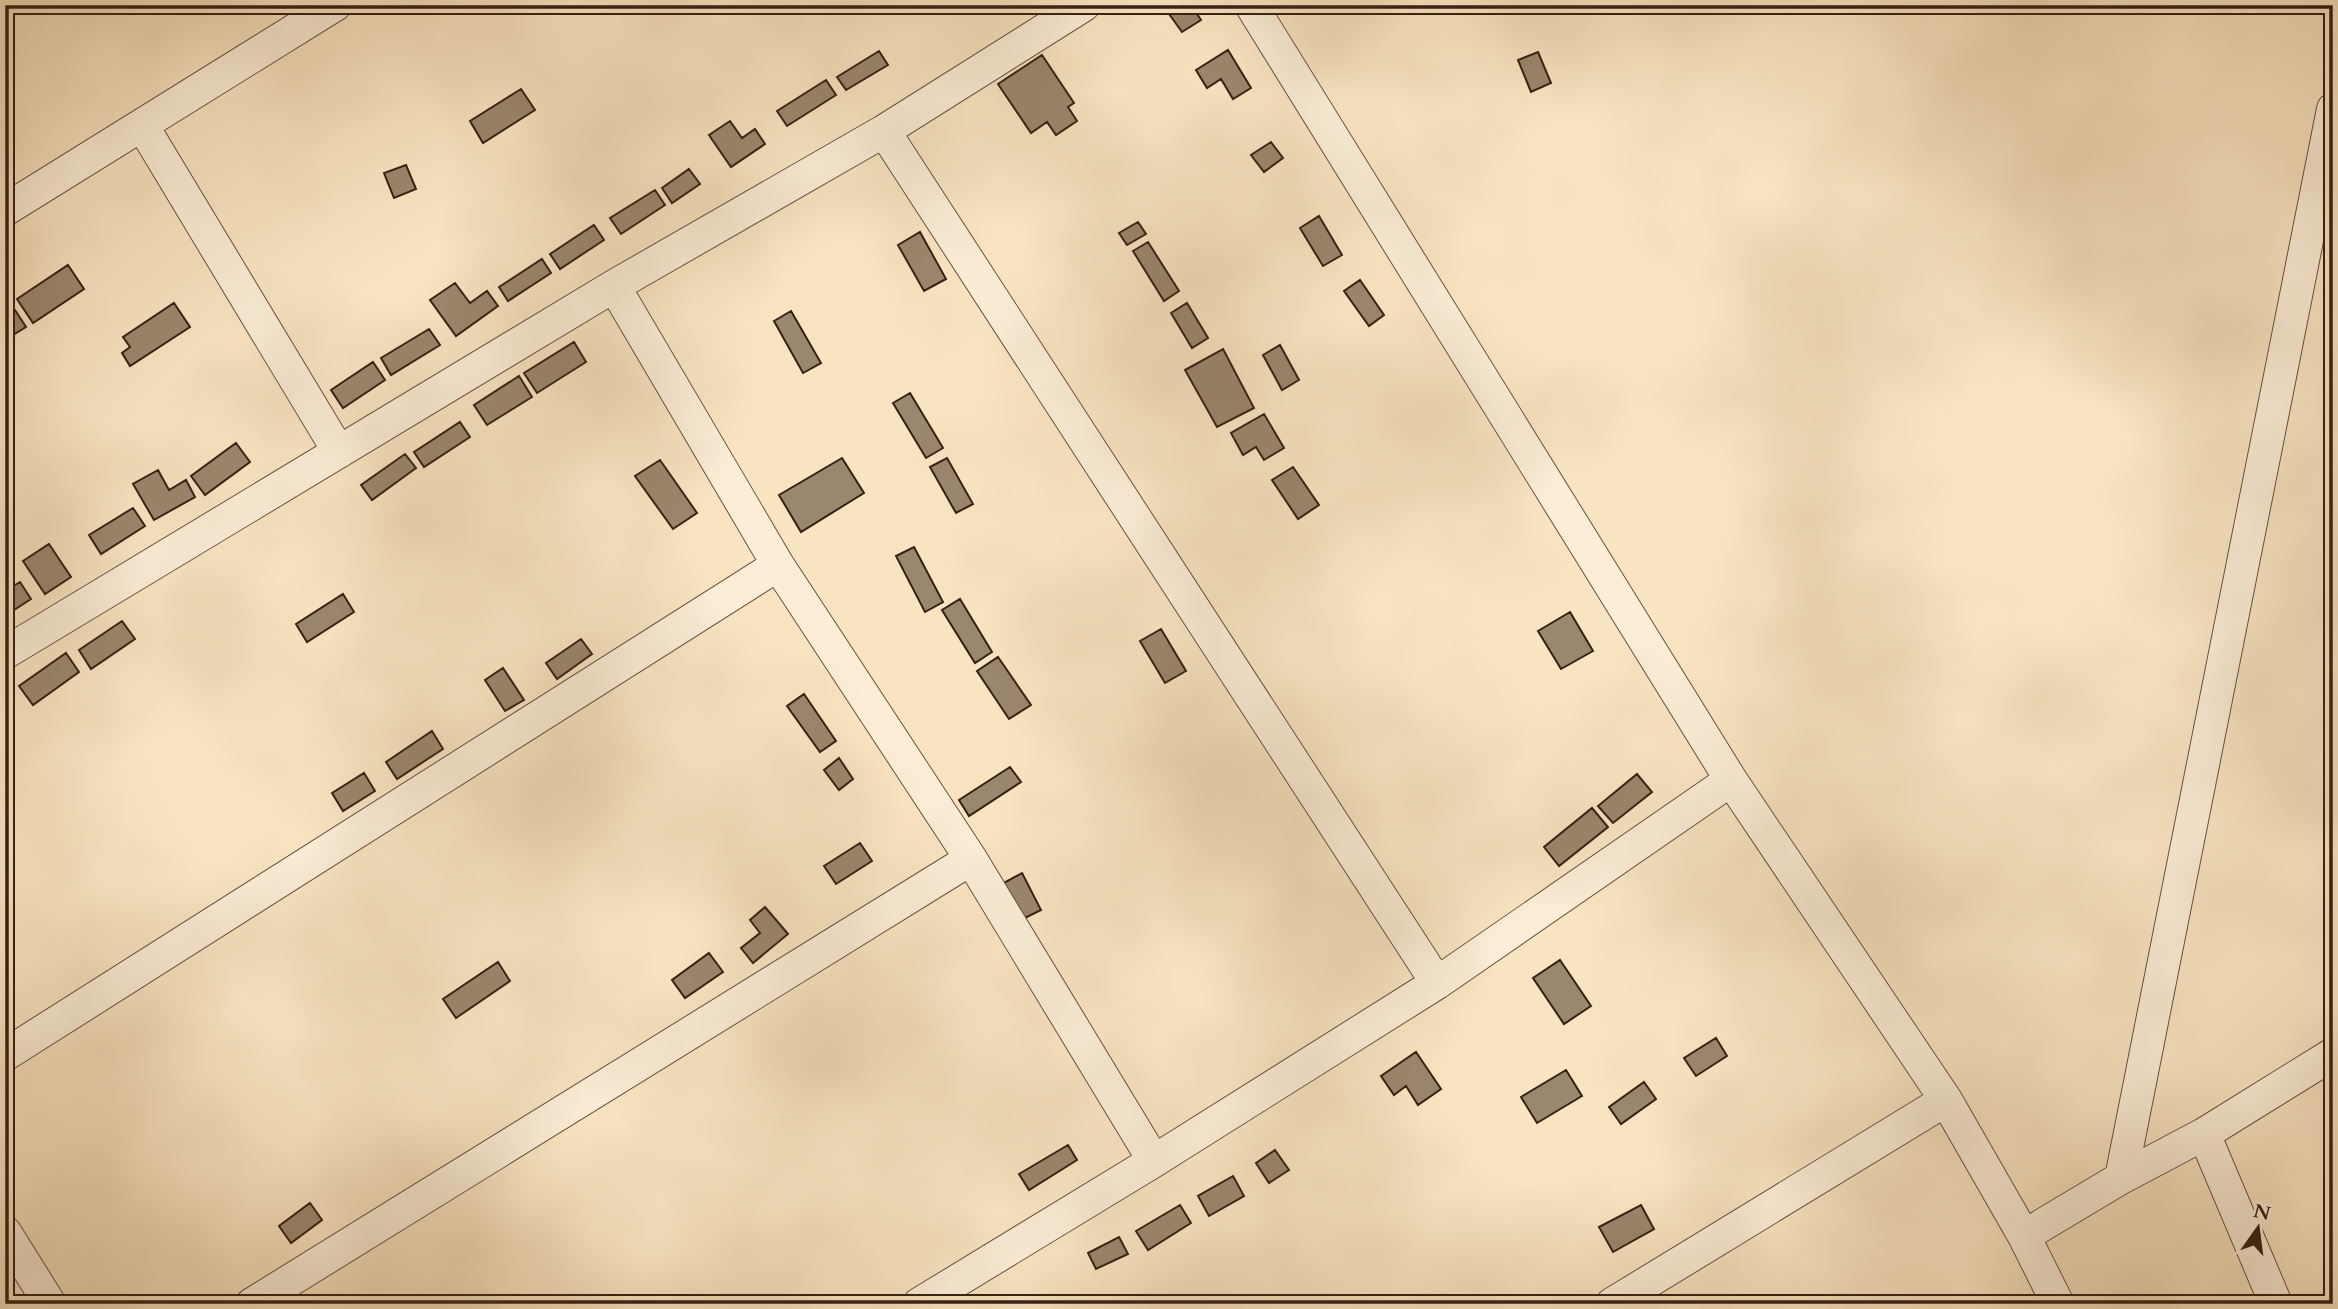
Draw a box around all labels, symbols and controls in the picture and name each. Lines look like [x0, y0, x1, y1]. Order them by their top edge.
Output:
north arrow [2222, 1194, 2292, 1264]
text: N [2251, 1198, 2274, 1227]

